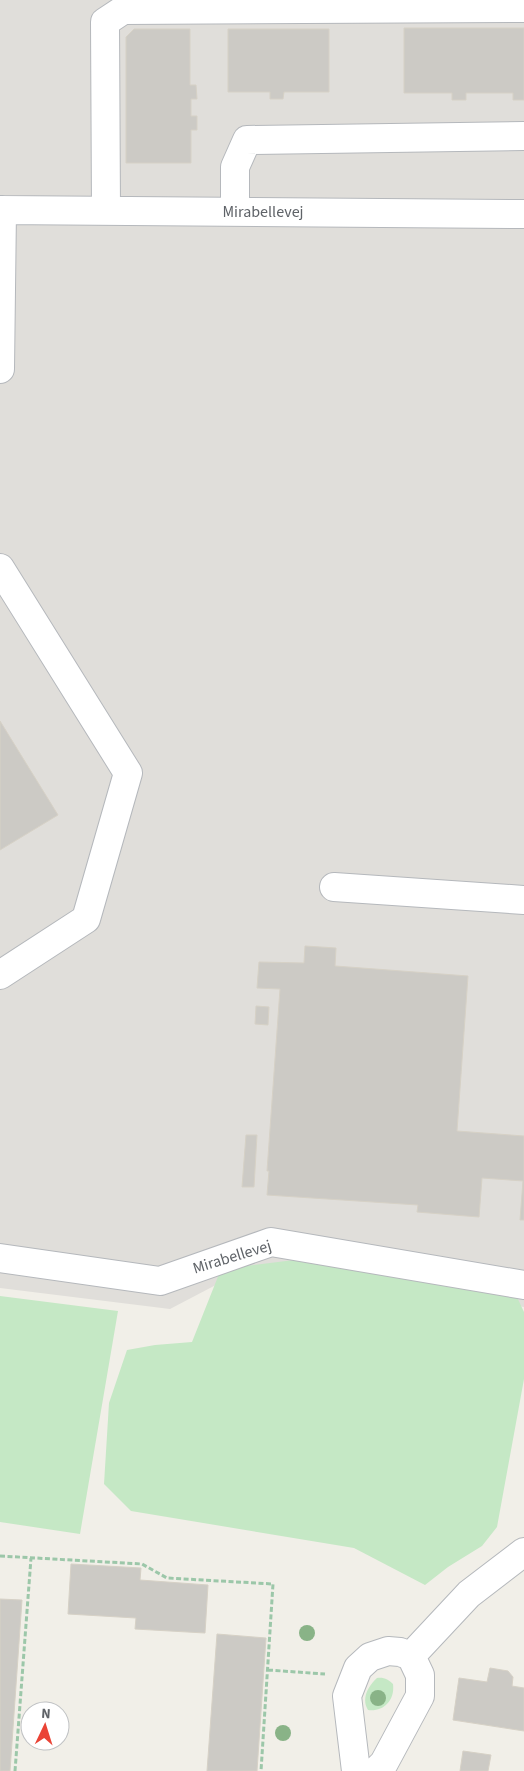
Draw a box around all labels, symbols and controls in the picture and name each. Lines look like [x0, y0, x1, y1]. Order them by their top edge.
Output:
street label: Mirabellevej [222, 201, 304, 223]
street label: Mirabellevej [190, 1235, 274, 1279]
north arrow [20, 1701, 70, 1751]
text: N [40, 1704, 51, 1724]

